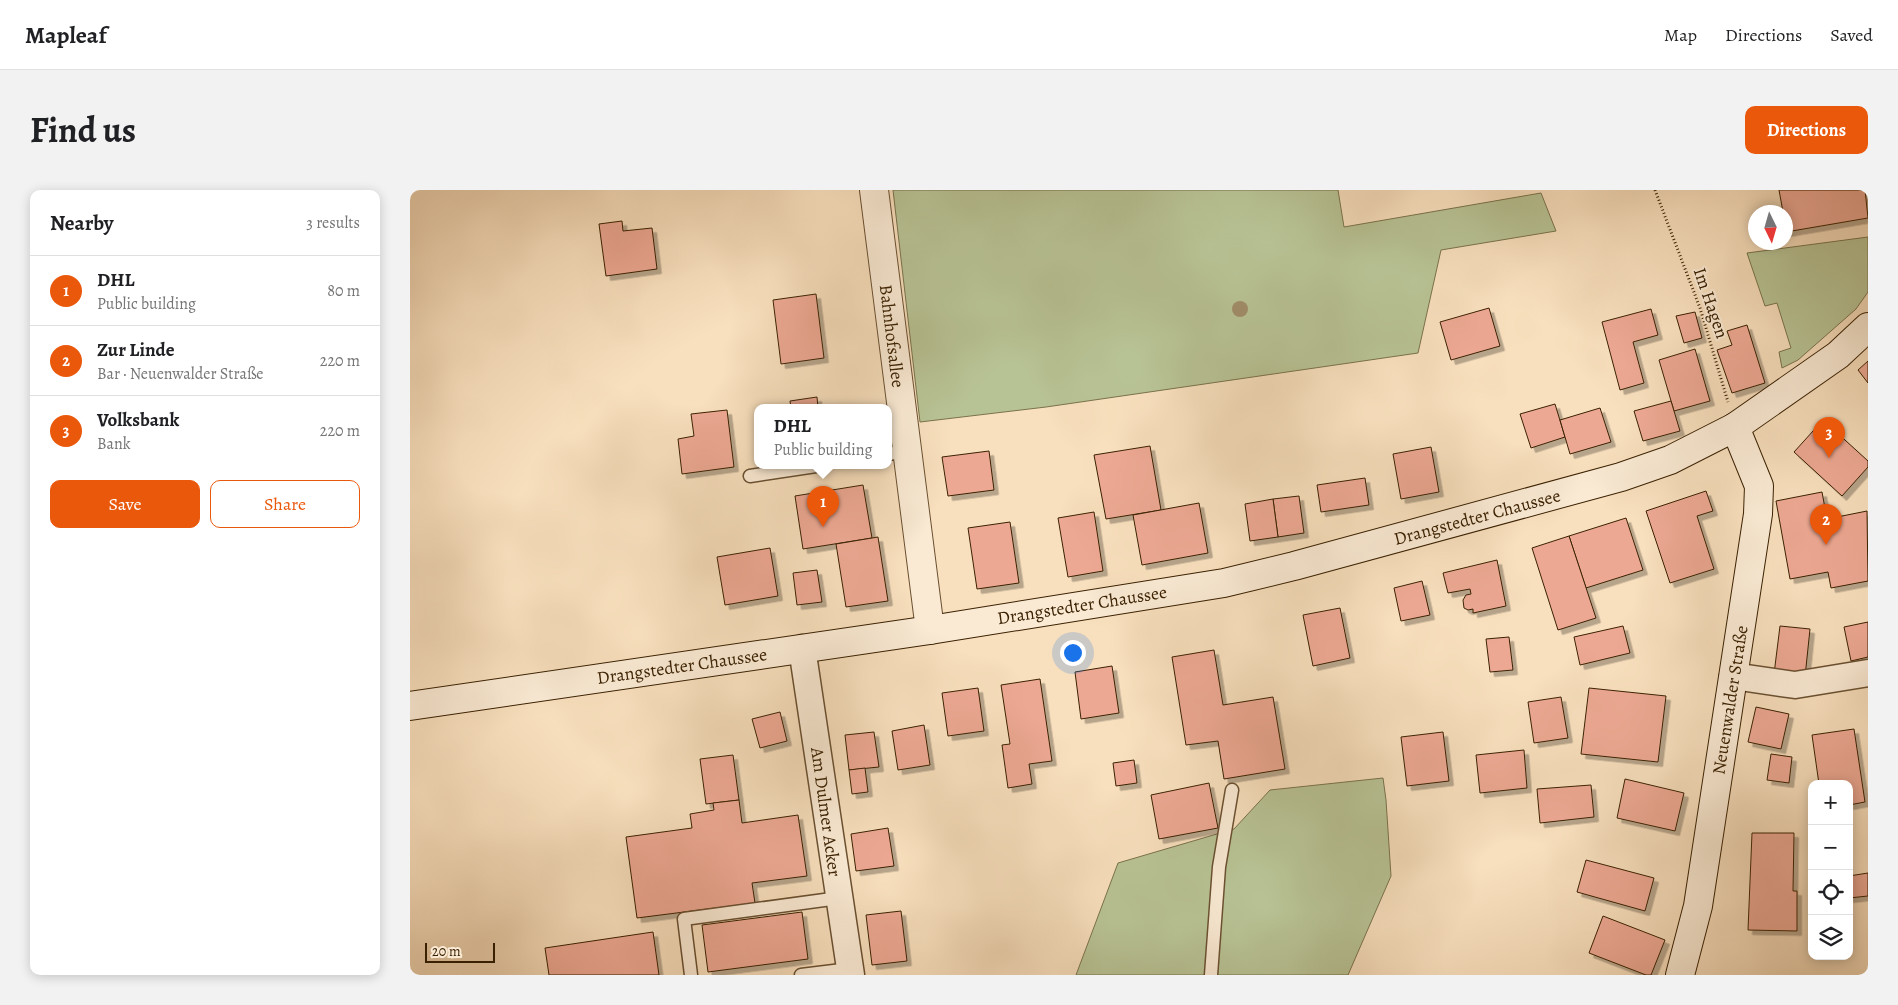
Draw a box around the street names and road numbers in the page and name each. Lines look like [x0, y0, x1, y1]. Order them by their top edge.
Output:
street label: Im Hagen [1688, 264, 1734, 342]
street label: Bahnhofsallee [874, 283, 910, 389]
street label: Drangstedter Chaussee [1391, 483, 1563, 551]
street label: Drangstedter Chaussee [995, 580, 1169, 630]
street label: Neuenwalder Straße [1706, 624, 1754, 776]
street label: Drangstedter Chaussee [595, 642, 769, 690]
street label: Am Dulmer Acker [805, 745, 847, 878]

